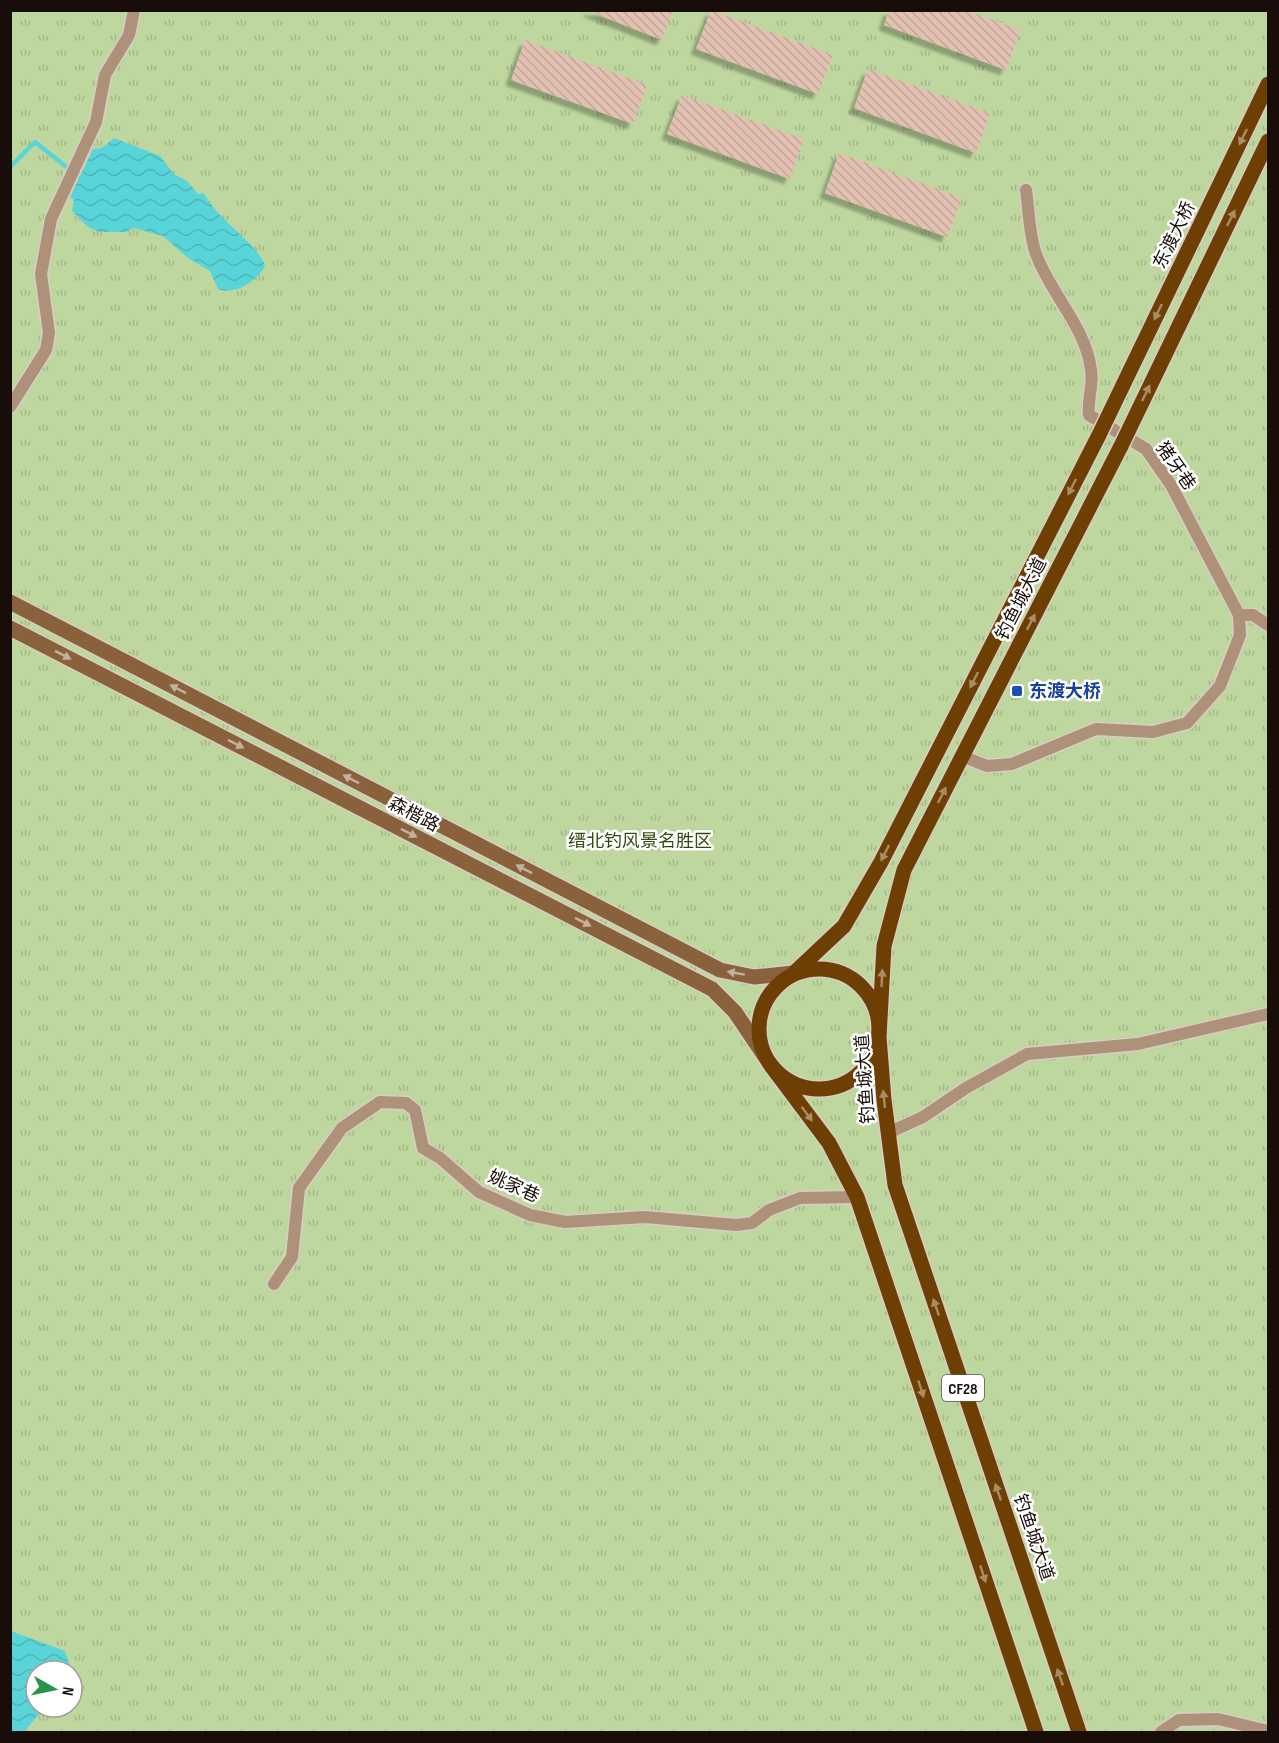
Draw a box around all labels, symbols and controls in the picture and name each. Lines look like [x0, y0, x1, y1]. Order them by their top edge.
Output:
one-way arrow [1238, 128, 1248, 145]
street label: 东渡大桥 [1149, 198, 1200, 272]
one-way arrow [1226, 209, 1236, 227]
one-way arrow [1154, 304, 1163, 321]
one-way arrow [1142, 385, 1151, 402]
street label: 猪牙巷 [1152, 438, 1200, 494]
one-way arrow [1067, 479, 1077, 496]
street label: 钓鱼城大道 [992, 554, 1051, 644]
one-way arrow [1026, 613, 1036, 630]
one-way arrow [54, 650, 71, 660]
one-way arrow [969, 671, 978, 688]
place label: 东渡大桥 [1029, 681, 1101, 702]
one-way arrow [169, 684, 186, 694]
marker: 东渡大桥 [1010, 684, 1024, 698]
one-way arrow [228, 739, 245, 749]
one-way arrow [342, 774, 359, 784]
one-way arrow [938, 787, 947, 804]
street label: 森楷路 [385, 793, 443, 836]
one-way arrow [401, 828, 418, 838]
park label: 缙北钓风景名胜区 [568, 831, 712, 852]
one-way arrow [880, 845, 890, 862]
one-way arrow [515, 864, 532, 873]
one-way arrow [574, 918, 591, 927]
one-way arrow [726, 968, 745, 977]
one-way arrow [878, 969, 887, 988]
street label: 钓鱼城大道 [852, 1033, 879, 1125]
one-way arrow [879, 1089, 889, 1108]
one-way arrow [801, 1105, 813, 1121]
street label: 姚家巷 [485, 1166, 543, 1207]
one-way arrow [931, 1298, 941, 1316]
road number: CF28 [942, 1375, 984, 1401]
one-way arrow [917, 1380, 927, 1398]
one-way arrow [993, 1483, 1002, 1501]
street label: 钓鱼城大道 [1009, 1491, 1058, 1583]
one-way arrow [979, 1565, 988, 1583]
north arrow [24, 1659, 84, 1719]
one-way arrow [1055, 1668, 1064, 1686]
text: N [57, 1685, 77, 1697]

